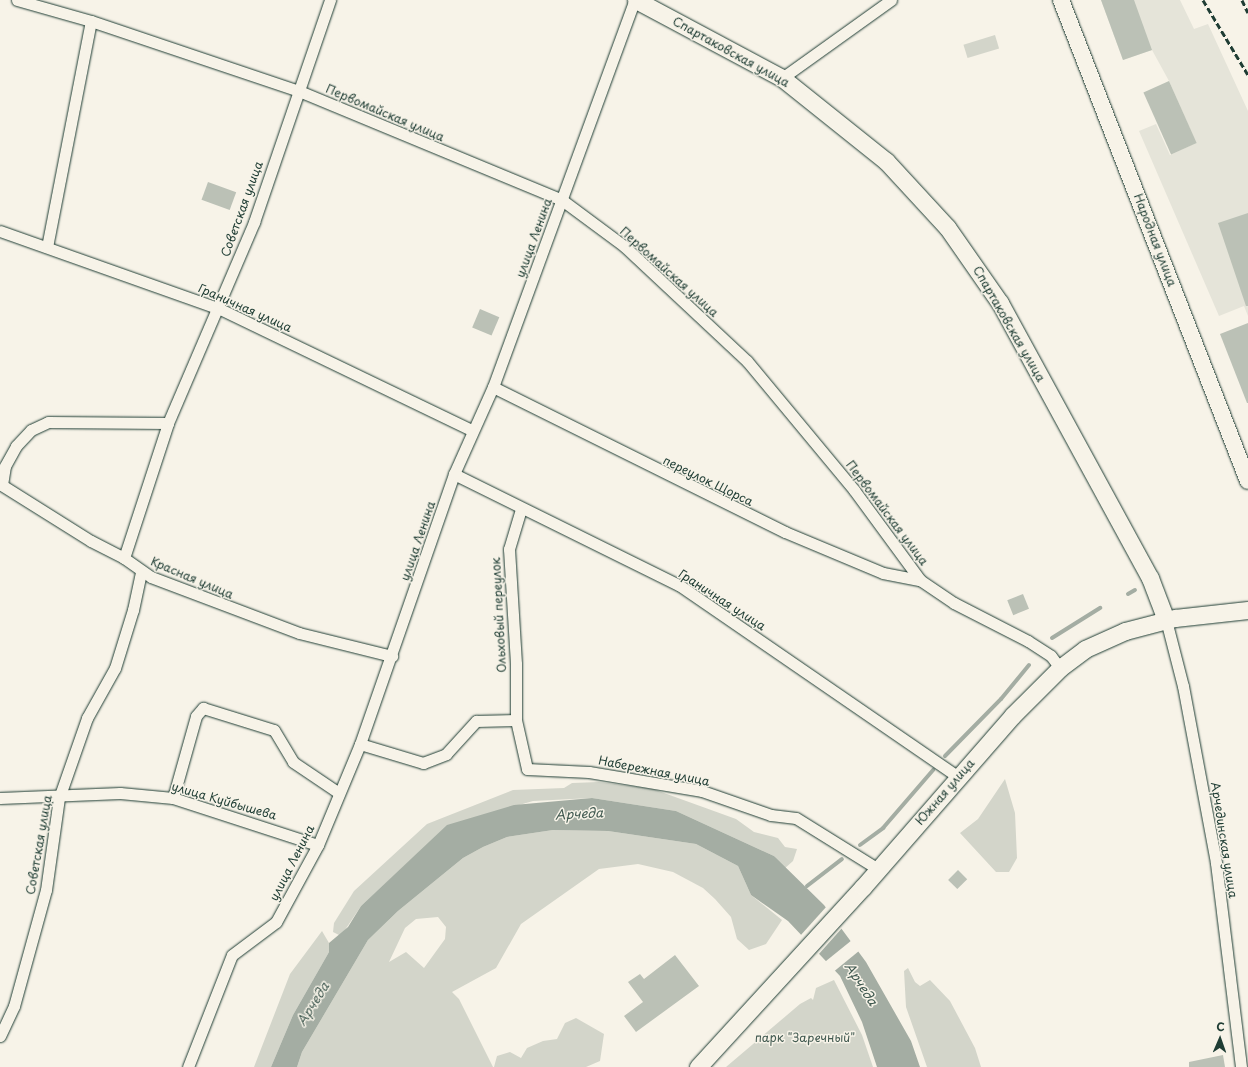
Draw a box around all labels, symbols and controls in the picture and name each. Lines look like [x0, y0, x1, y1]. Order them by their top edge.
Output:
street label: Спартаковская улица [670, 14, 792, 90]
street label: Первомайская улица [323, 81, 447, 145]
street label: Советская улица [218, 159, 266, 259]
street label: Народная улица [1131, 191, 1179, 289]
street label: улица Ленина [513, 196, 555, 280]
street label: Первомайская улица [617, 224, 721, 320]
street label: Спартаковская улица [970, 263, 1048, 385]
street label: Граничная улица [196, 281, 294, 335]
street label: переулок Щорса [661, 453, 755, 509]
street label: Первомайская улица [843, 458, 931, 568]
street label: улица Ленина [398, 499, 438, 583]
street label: Красная улица [148, 554, 236, 602]
street label: Ольховый переулок [489, 557, 509, 673]
street label: Граничная улица [675, 566, 769, 634]
street label: Набережная улица [597, 753, 711, 789]
street label: Южная улица [912, 756, 978, 828]
street label: улица Куйбышева [170, 779, 278, 823]
street label: Арчединская улица [1208, 781, 1240, 899]
street label: Советская улица [23, 794, 55, 896]
water label: Арчеда [555, 805, 603, 823]
street label: улица Ленина [267, 822, 317, 904]
water label: Арчеда [841, 960, 881, 1008]
water label: Арчеда [294, 979, 332, 1029]
text: С [1216, 1018, 1225, 1035]
north arrow [1200, 1019, 1240, 1059]
park label: парк "Заречный" [755, 1031, 855, 1045]

